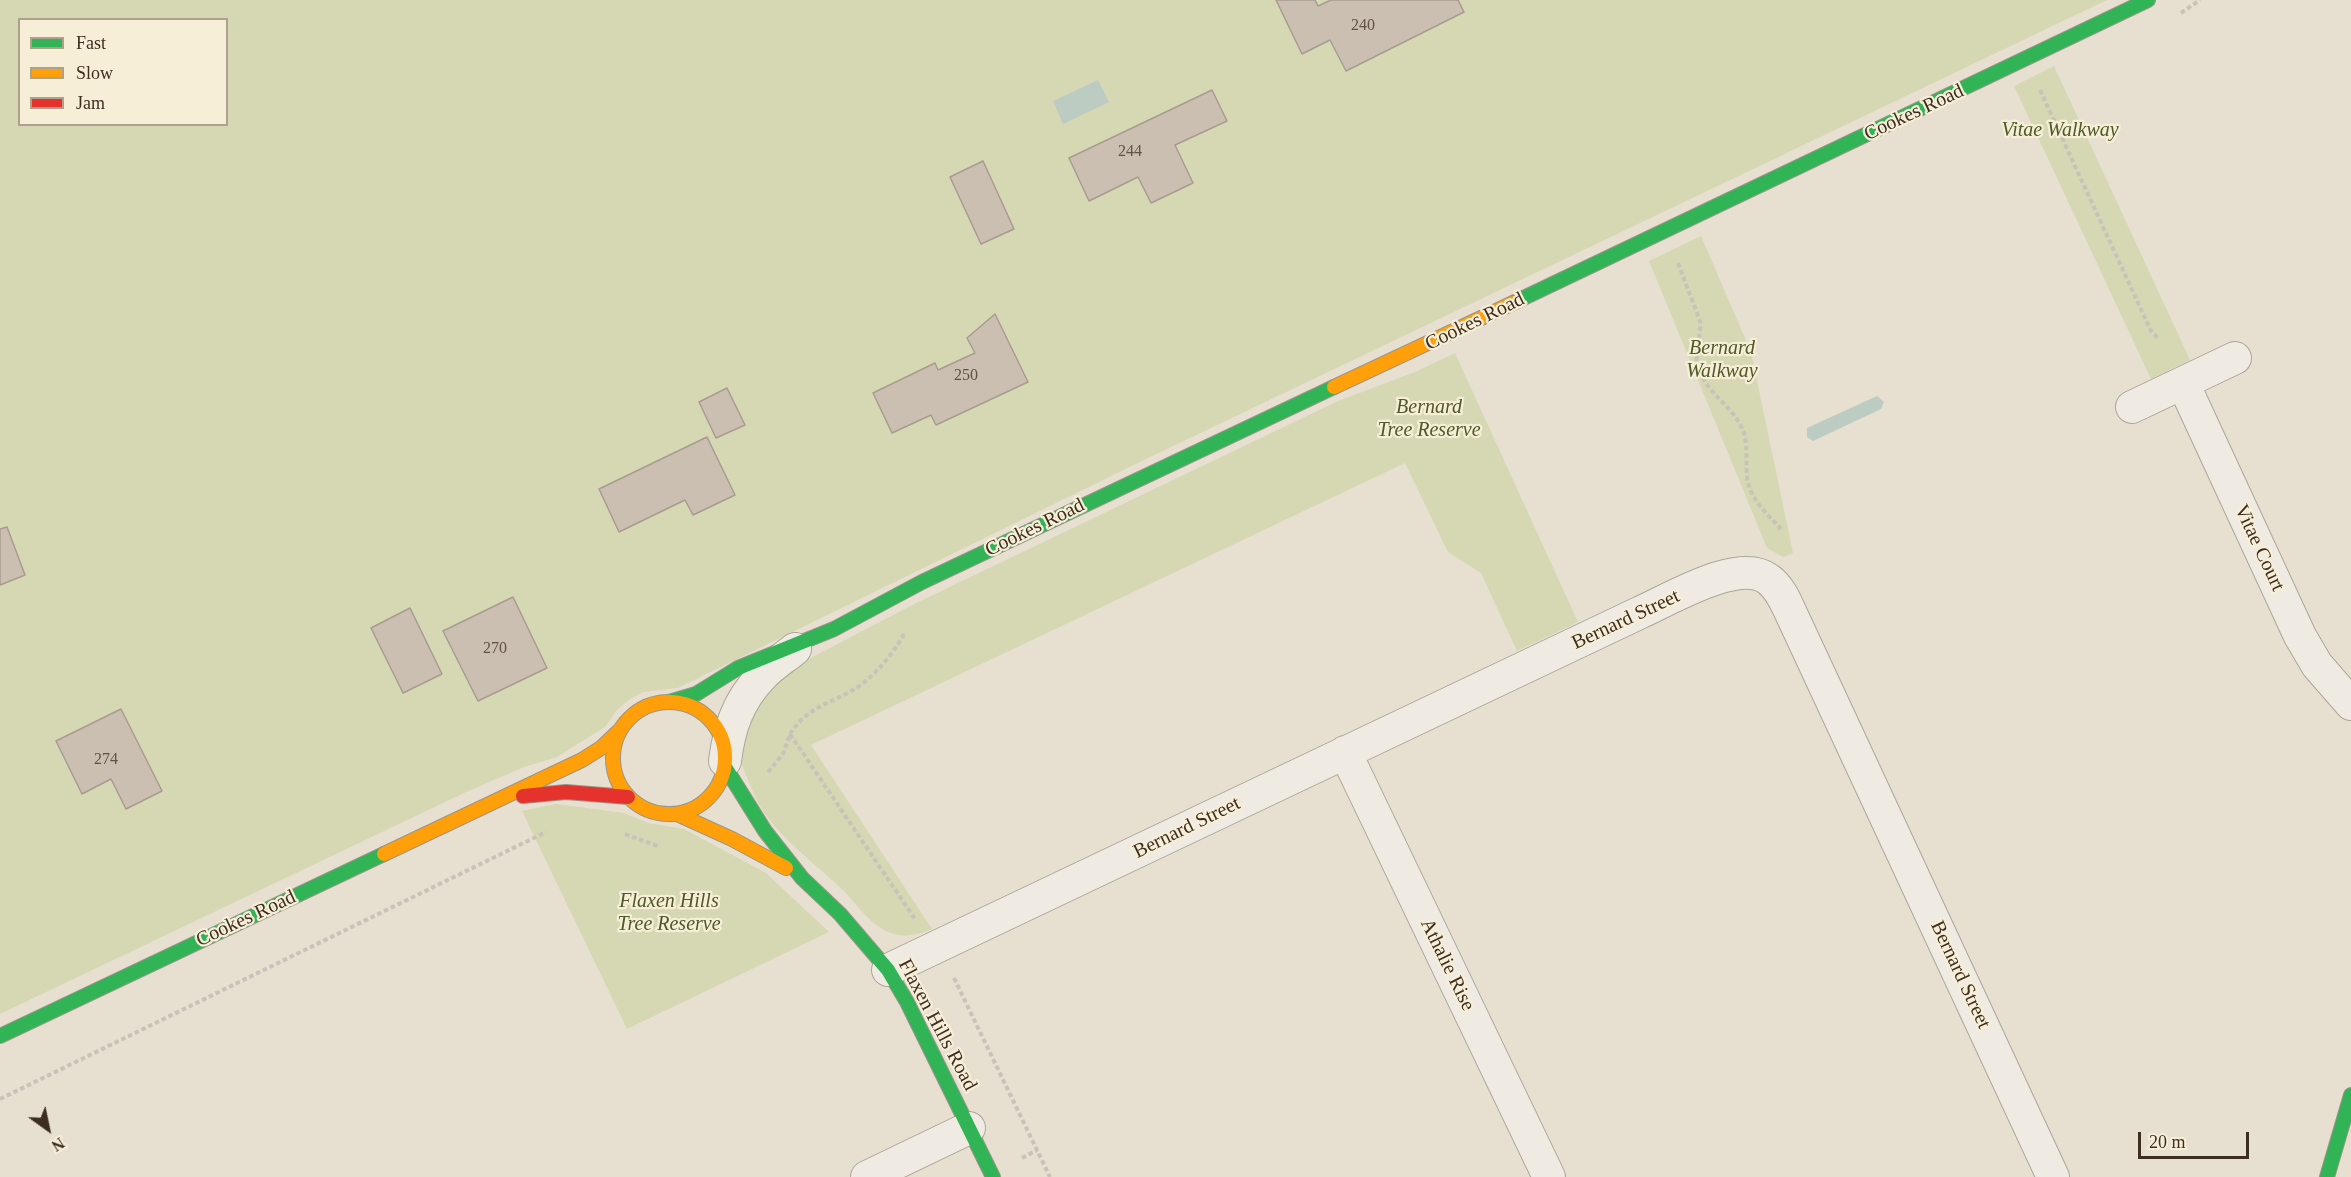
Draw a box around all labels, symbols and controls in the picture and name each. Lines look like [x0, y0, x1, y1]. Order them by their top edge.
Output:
house number: 240 [1351, 16, 1375, 36]
legend [18, 18, 228, 126]
text: Fast [76, 33, 106, 53]
text: Slow [76, 63, 113, 83]
street label: Cookes Road [1860, 79, 1968, 147]
text: Jam [76, 93, 105, 113]
park label: Vitae Walkway [2001, 119, 2119, 143]
house number: 244 [1118, 142, 1142, 162]
street label: Cookes Road [1422, 288, 1528, 356]
park label: Bernard Walkway [1686, 337, 1758, 384]
house number: 250 [954, 366, 978, 386]
park label: Bernard Tree Reserve [1377, 396, 1481, 443]
street label: Cookes Road [982, 494, 1088, 562]
street label: Vitae Court [2229, 501, 2289, 595]
street label: Bernard Street [1568, 585, 1684, 655]
house number: 270 [483, 639, 507, 659]
house number: 274 [94, 750, 118, 770]
street label: Bernard Street [1130, 792, 1244, 864]
street label: Cookes Road [192, 885, 300, 953]
park label: Flaxen Hills Tree Reserve [617, 890, 721, 937]
street label: Athalie Rise [1414, 915, 1480, 1015]
street label: Bernard Street [1925, 917, 1995, 1033]
street label: Flaxen Hills Road [892, 955, 982, 1095]
north arrow [18, 1099, 78, 1159]
scale bar [2141, 1120, 2252, 1158]
text: 20 m [2149, 1132, 2186, 1152]
text: N [49, 1134, 68, 1155]

